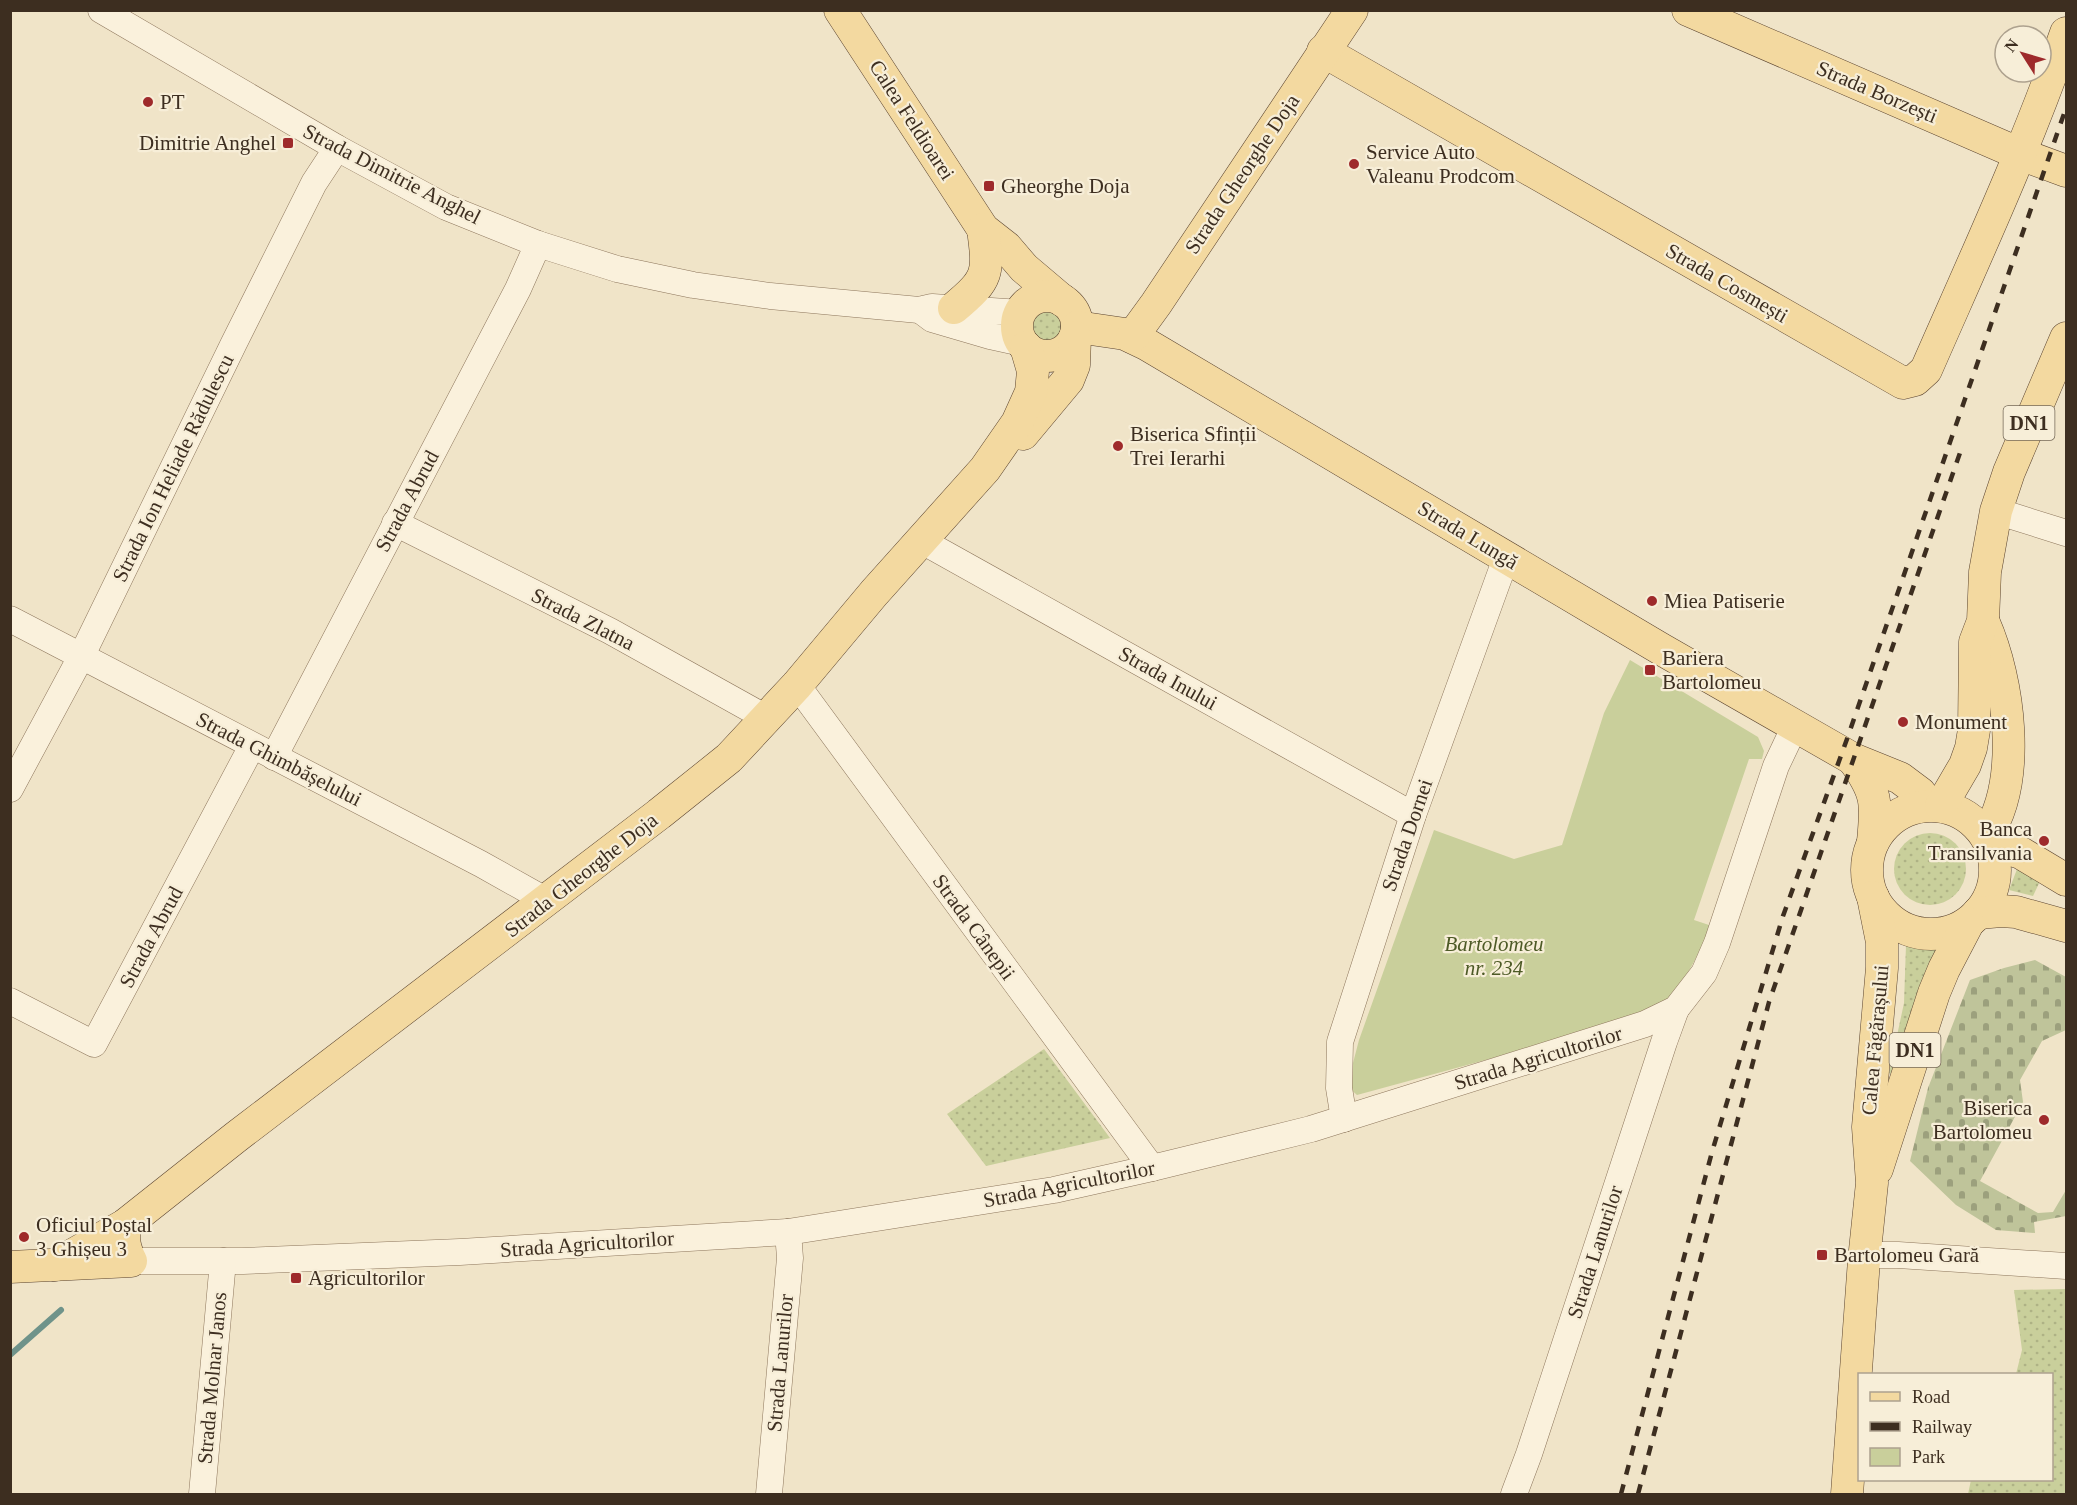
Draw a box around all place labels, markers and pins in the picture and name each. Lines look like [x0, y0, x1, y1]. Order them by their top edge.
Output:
place label: PT [160, 90, 185, 114]
marker: PT [141, 95, 155, 109]
place label: Dimitrie Anghel [139, 131, 276, 155]
marker: Dimitrie Anghel [281, 136, 295, 150]
place label: Service Auto Valeanu Prodcom [1366, 140, 1515, 188]
marker: Service Auto Valeanu Prodcom [1347, 157, 1361, 171]
place label: Gheorghe Doja [1001, 174, 1130, 198]
marker: Gheorghe Doja [982, 179, 996, 193]
place label: Biserica Sfinții Trei Ierarhi [1130, 422, 1257, 470]
marker: Biserica Sfinții Trei Ierarhi [1111, 439, 1125, 453]
place label: Miea Patiserie [1664, 589, 1785, 613]
marker: Miea Patiserie [1645, 594, 1659, 608]
place label: Bariera Bartolomeu [1662, 646, 1762, 694]
marker: Bariera Bartolomeu [1643, 663, 1657, 677]
place label: Monument [1915, 710, 2007, 734]
marker: Monument [1896, 715, 1910, 729]
place label: Banca Transilvania [1928, 817, 2033, 865]
marker: Banca Transilvania [2037, 834, 2051, 848]
place label: Biserica Bartolomeu [1933, 1096, 2033, 1144]
marker: Biserica Bartolomeu [2037, 1113, 2051, 1127]
place label: Oficiul Poștal 3 Ghișeu 3 [36, 1213, 152, 1261]
marker: Oficiul Poștal 3 Ghișeu 3 [17, 1230, 31, 1244]
place label: Bartolomeu Gară [1834, 1243, 1980, 1267]
marker: Bartolomeu Gară [1815, 1248, 1829, 1262]
place label: Agricultorilor [308, 1266, 425, 1290]
marker: Agricultorilor [289, 1271, 303, 1285]

